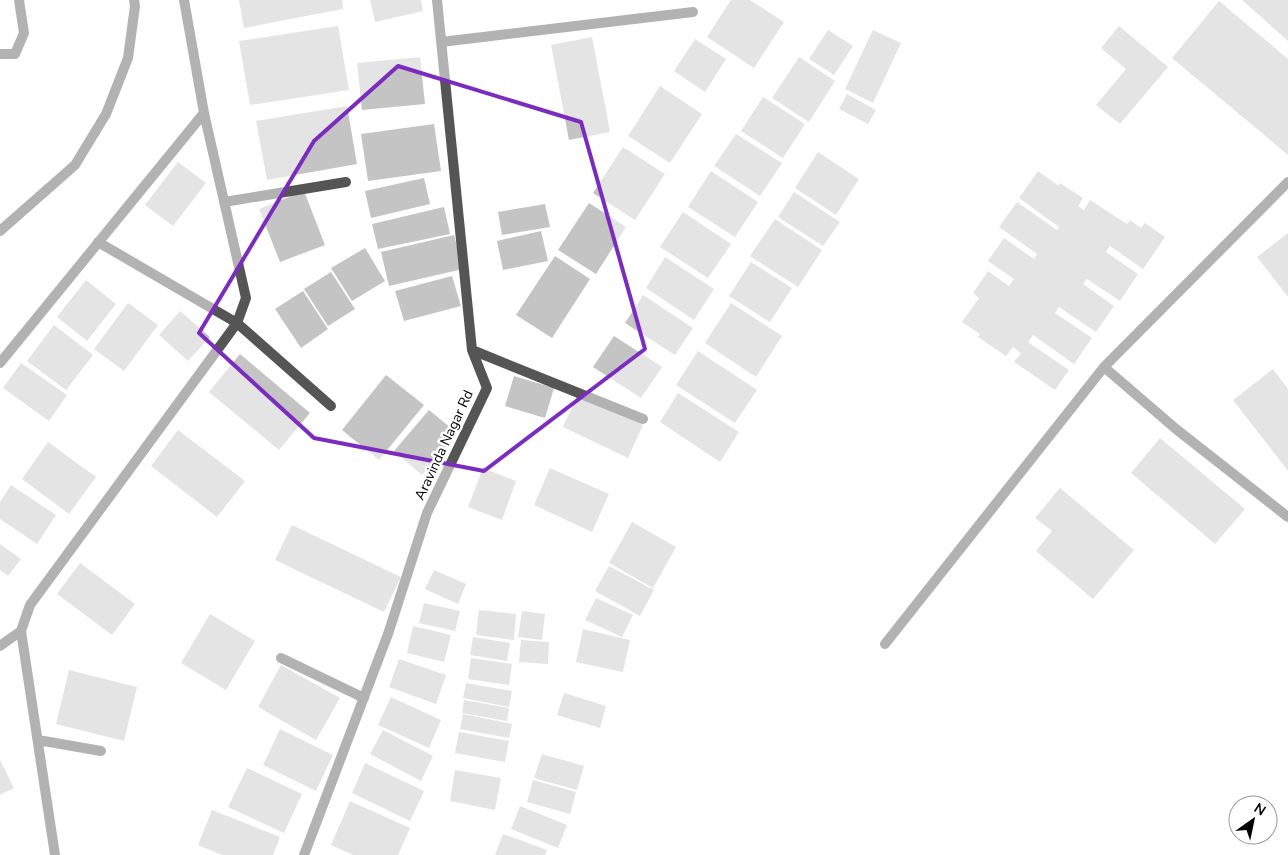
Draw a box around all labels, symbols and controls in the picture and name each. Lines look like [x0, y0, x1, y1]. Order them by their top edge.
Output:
street label: Aravinda Nagar Rd [410, 387, 478, 503]
north arrow [1228, 795, 1278, 845]
text: N [1250, 799, 1269, 820]

